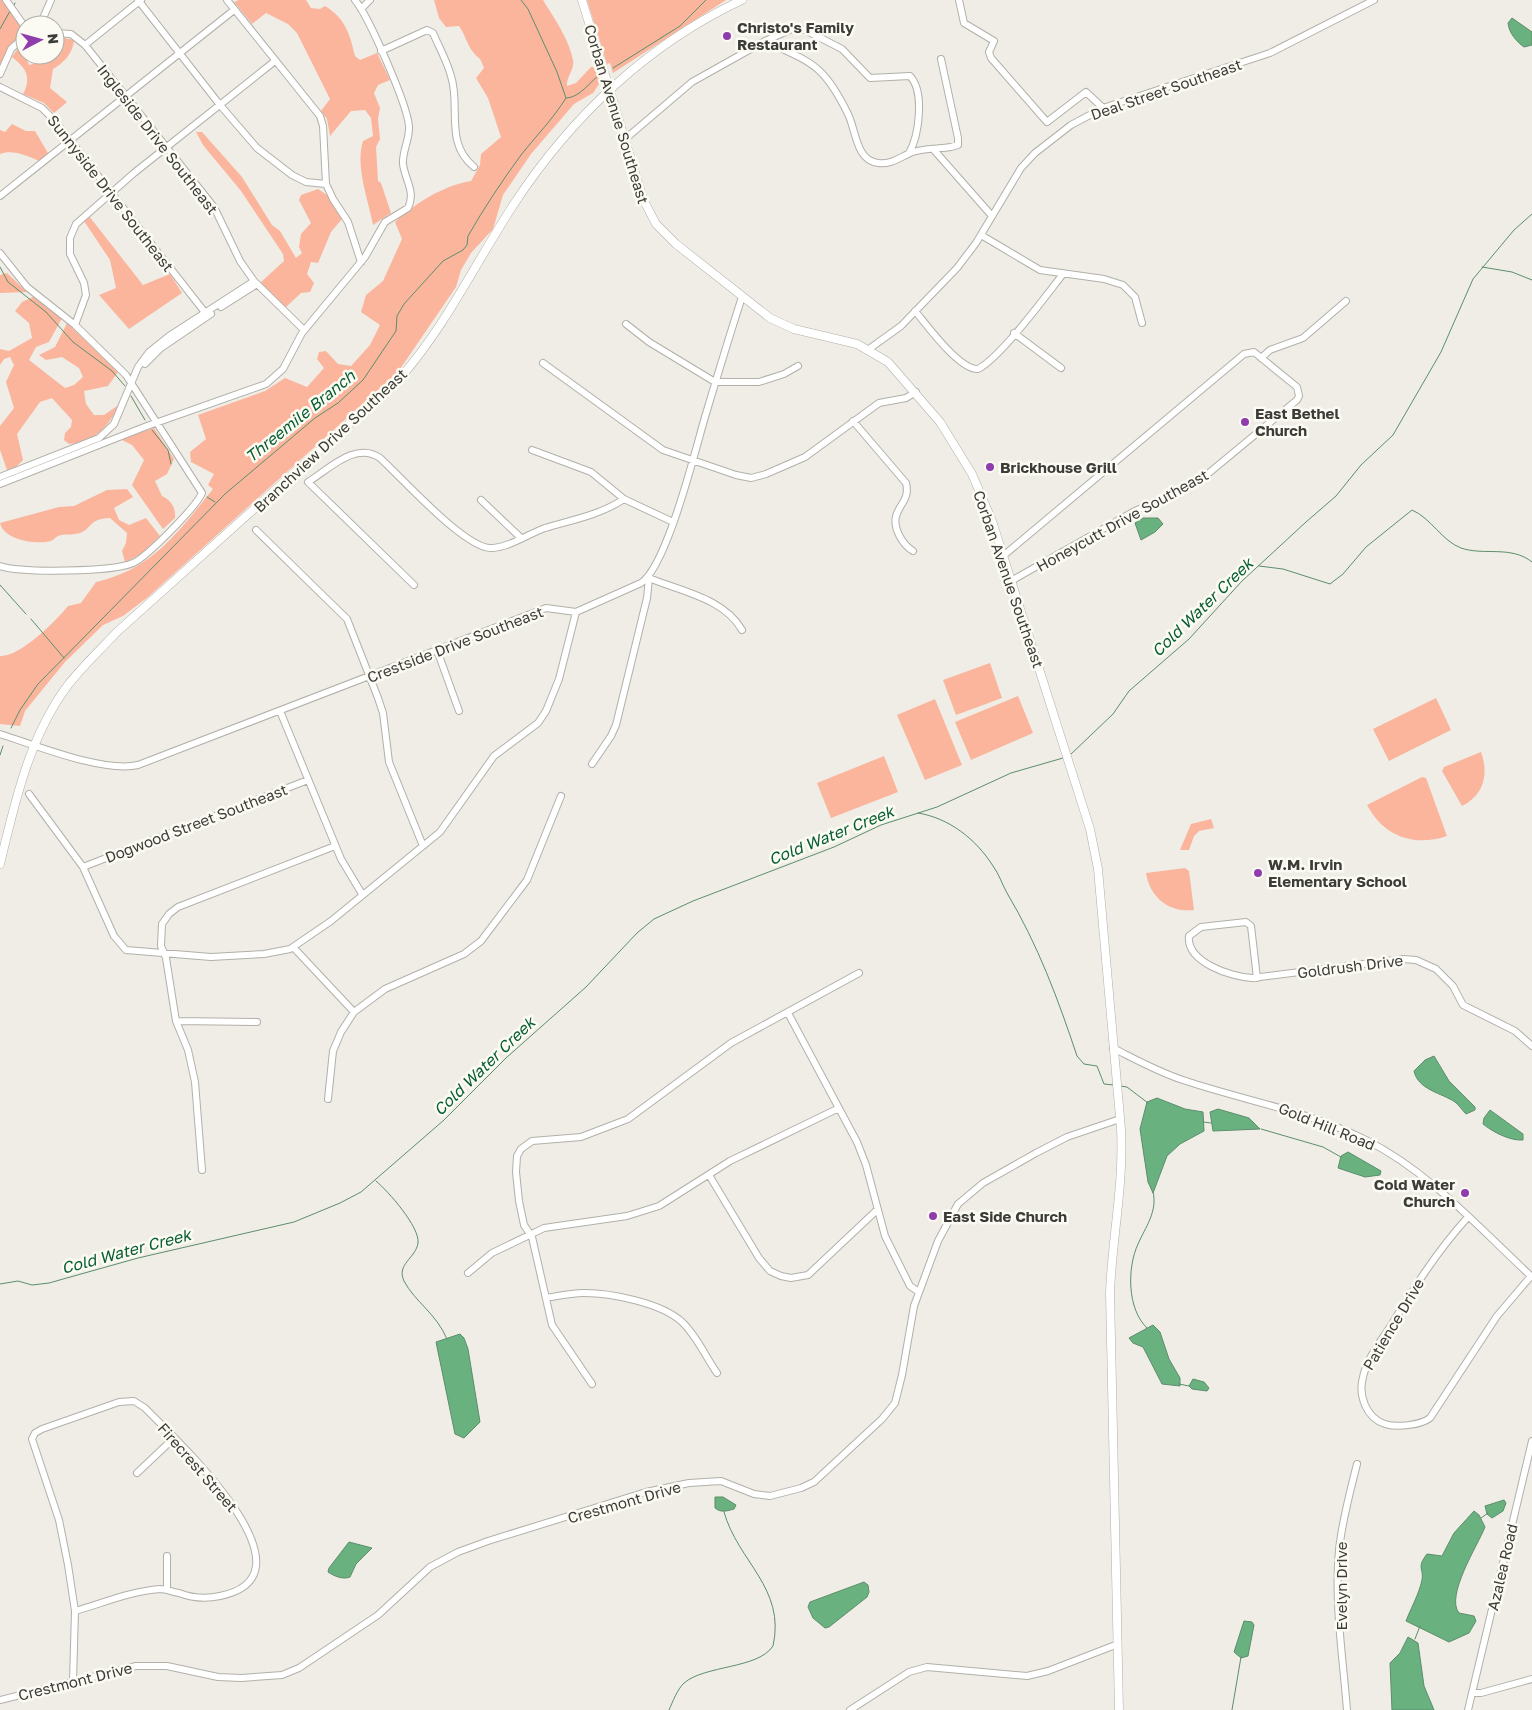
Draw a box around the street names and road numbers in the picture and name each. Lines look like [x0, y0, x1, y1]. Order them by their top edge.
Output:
street label: Corban Avenue Southeast [581, 22, 653, 206]
street label: Deal Street Southeast [1088, 55, 1244, 123]
street label: Ingleside Drive Southeast [94, 61, 222, 217]
street label: Sunnyside Drive Southeast [44, 111, 178, 275]
street label: Branchview Drive Southeast [250, 364, 410, 516]
street label: Honeycutt Drive Southeast [1033, 465, 1211, 575]
street label: Corban Avenue Southeast [970, 488, 1048, 670]
street label: Crestside Drive Southeast [364, 602, 546, 686]
street label: Dogwood Street Southeast [102, 780, 290, 866]
street label: Goldrush Drive [1296, 951, 1404, 981]
street label: Gold Hill Road [1276, 1098, 1378, 1154]
street label: Patience Drive [1359, 1275, 1428, 1373]
street label: Firecrest Street [154, 1419, 242, 1515]
street label: Crestmont Drive [565, 1477, 683, 1527]
street label: Azalea Road [1483, 1522, 1521, 1612]
street label: Evelyn Drive [1332, 1541, 1350, 1630]
street label: Crestmont Drive [16, 1658, 134, 1704]

